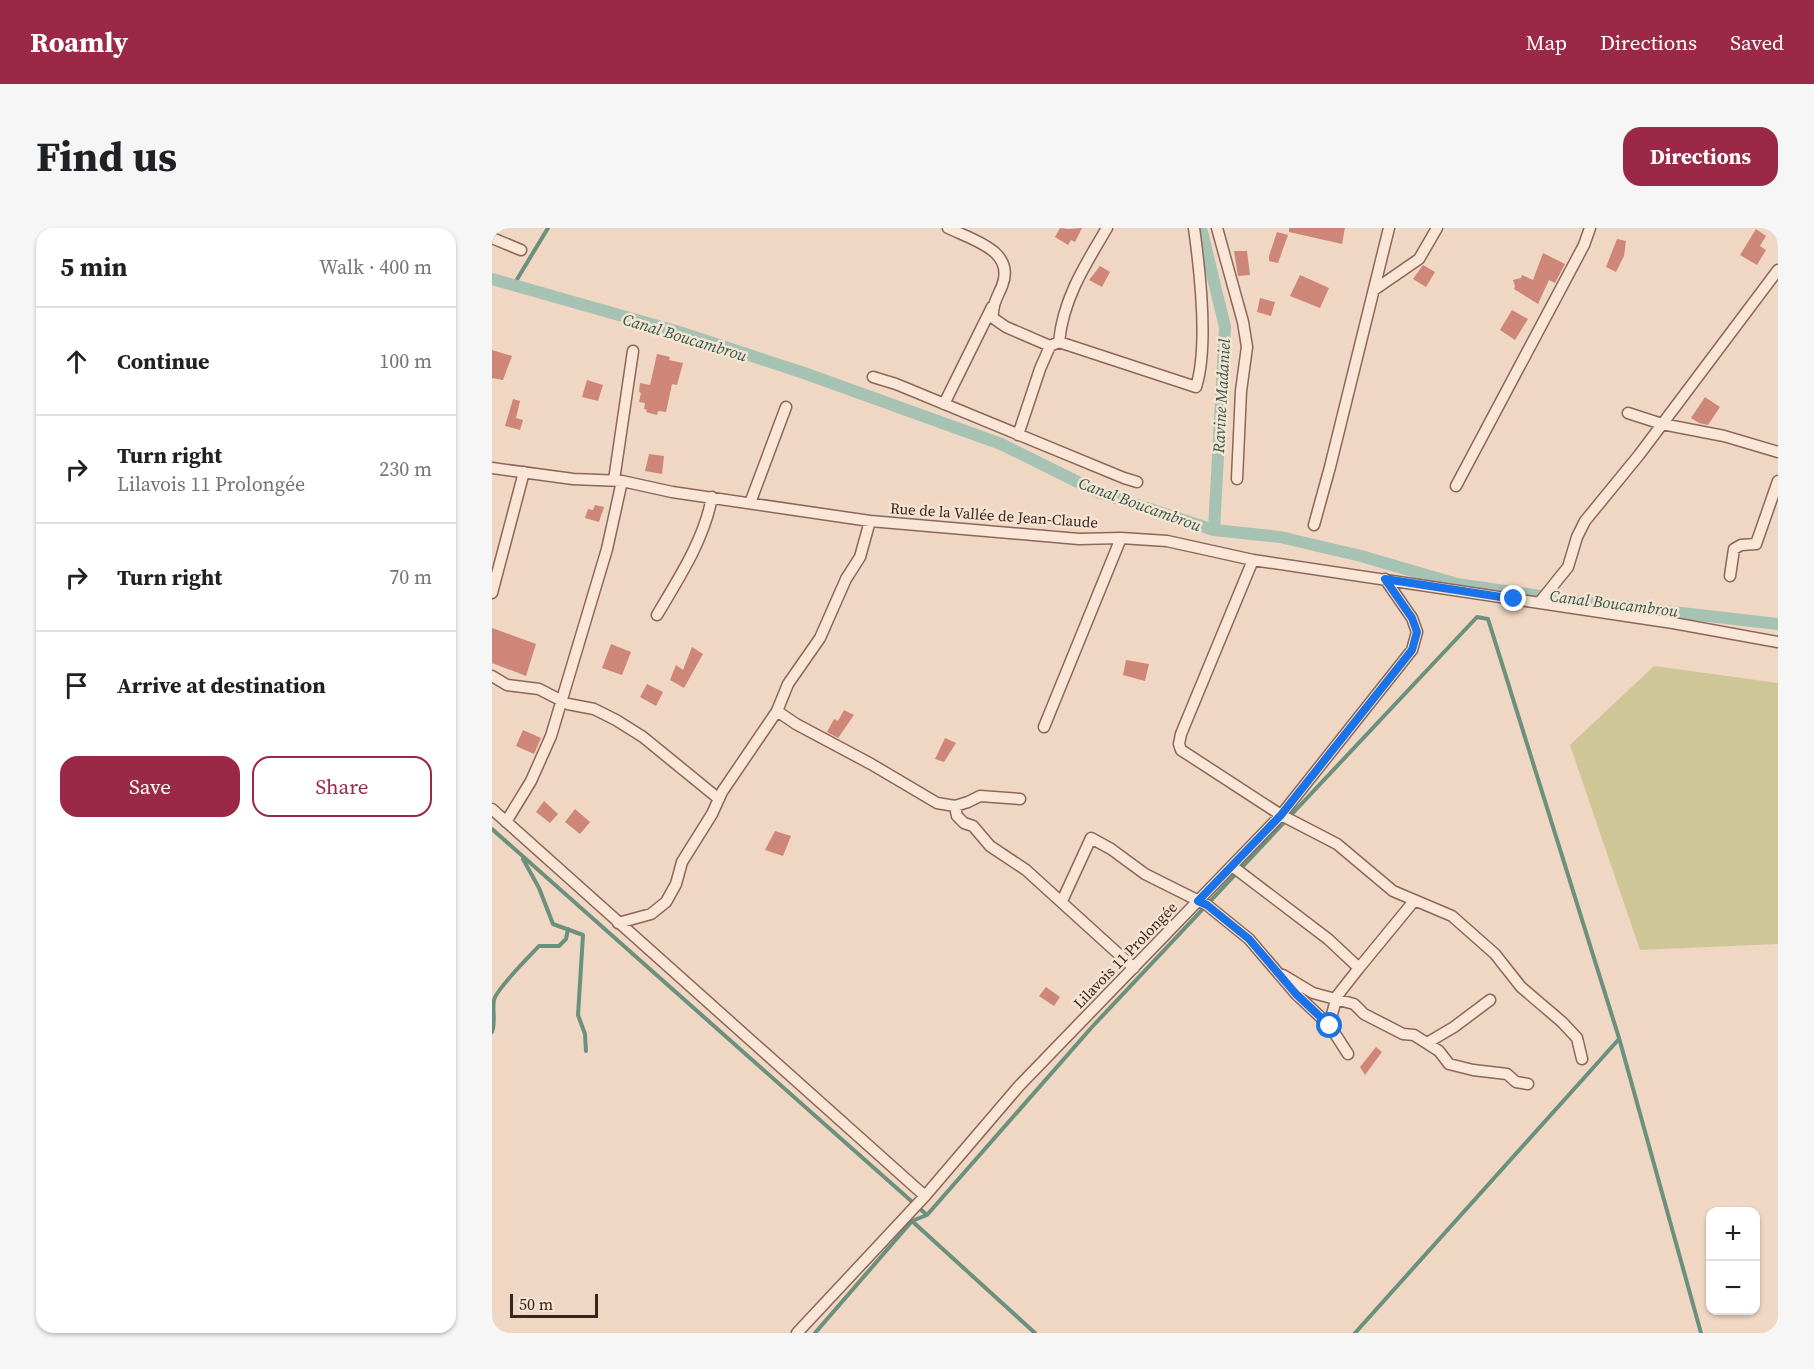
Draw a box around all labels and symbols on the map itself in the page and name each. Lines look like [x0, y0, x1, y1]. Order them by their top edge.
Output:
water label: Canal Boucambrou [620, 308, 751, 367]
water label: Ravine Madaniel [1207, 338, 1235, 455]
water label: Canal Boucambrou [1076, 472, 1205, 537]
street label: Rue de la Vallée de Jean-Claude [889, 497, 1099, 533]
water label: Canal Boucambrou [1549, 584, 1680, 622]
route end [1500, 585, 1526, 611]
street label: Lilavois 11 Prolongée [1068, 897, 1182, 1013]
route start [1316, 1012, 1342, 1038]
scale bar [510, 1291, 598, 1318]

